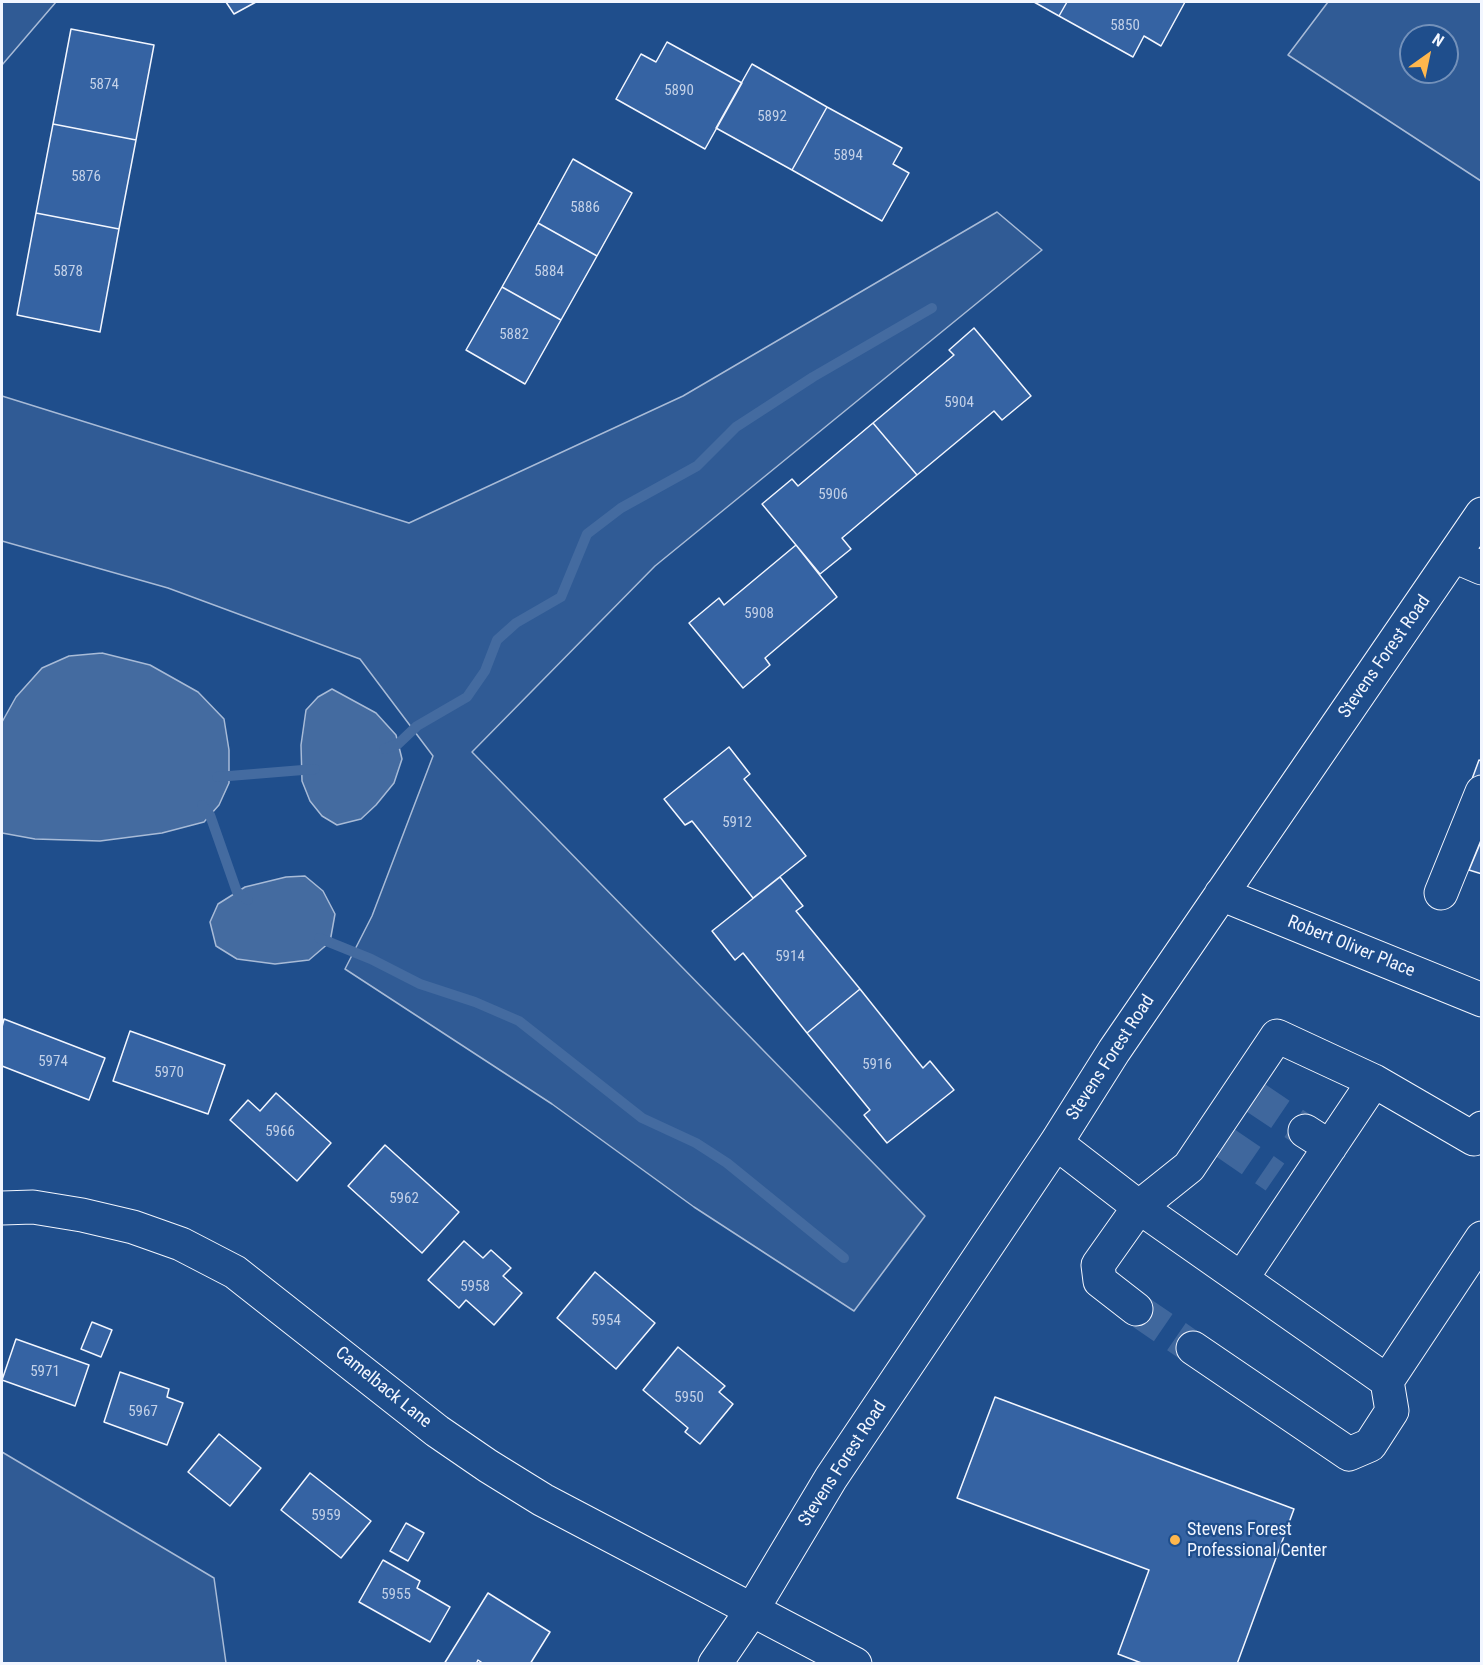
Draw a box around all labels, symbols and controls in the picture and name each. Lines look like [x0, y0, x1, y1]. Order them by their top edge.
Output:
house number: 5850 [1110, 17, 1140, 35]
north arrow [1399, 24, 1459, 84]
text: N [1429, 30, 1447, 51]
house number: 5874 [89, 76, 119, 94]
house number: 5890 [664, 82, 694, 100]
house number: 5892 [757, 108, 787, 126]
house number: 5894 [833, 147, 863, 165]
house number: 5876 [71, 168, 101, 186]
house number: 5886 [570, 199, 600, 217]
house number: 5878 [53, 263, 83, 281]
house number: 5884 [534, 263, 564, 281]
house number: 5882 [499, 326, 529, 344]
house number: 5904 [944, 394, 974, 412]
house number: 5906 [818, 486, 848, 504]
street label: Stevens Forest Road [1335, 591, 1435, 723]
house number: 5908 [744, 605, 774, 623]
house number: 5912 [722, 814, 752, 832]
street label: Robert Oliver Place [1284, 912, 1418, 982]
house number: 5914 [775, 948, 805, 966]
street label: Stevens Forest Road [1062, 991, 1160, 1125]
house number: 5974 [38, 1053, 68, 1071]
house number: 5916 [862, 1056, 892, 1074]
house number: 5970 [154, 1064, 184, 1082]
house number: 5966 [265, 1123, 295, 1141]
house number: 5962 [389, 1190, 419, 1208]
house number: 5958 [460, 1278, 490, 1296]
house number: 5954 [591, 1312, 621, 1330]
street label: Camelback Lane [331, 1343, 435, 1433]
house number: 5971 [30, 1363, 60, 1381]
house number: 5950 [674, 1389, 704, 1407]
street label: Stevens Forest Road [794, 1397, 892, 1531]
house number: 5967 [128, 1403, 158, 1421]
house number: 5959 [311, 1507, 341, 1525]
place label: Stevens Forest Professional Center [1187, 1519, 1327, 1562]
marker: Stevens Forest Professional Center [1168, 1533, 1182, 1547]
house number: 5955 [381, 1586, 411, 1604]

